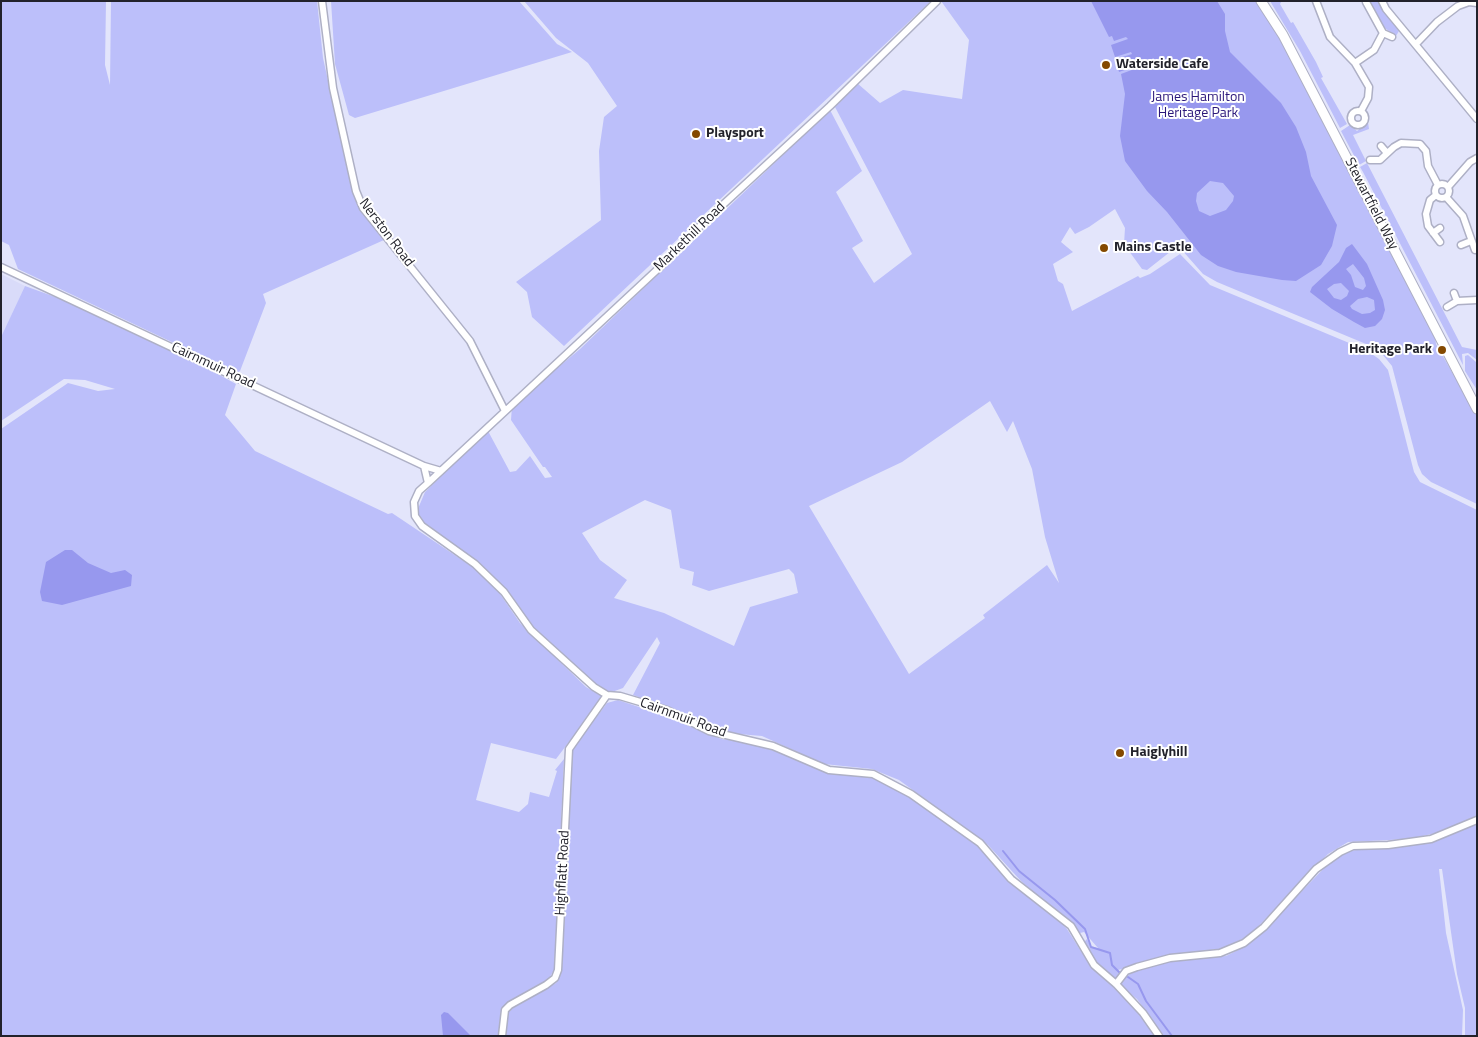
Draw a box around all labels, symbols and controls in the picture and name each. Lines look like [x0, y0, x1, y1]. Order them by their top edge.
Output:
place label: Waterside Cafe [1116, 57, 1208, 73]
marker: Waterside Cafe [1100, 59, 1112, 71]
park label: James Hamilton Heritage Park [1151, 90, 1245, 122]
place label: Playsport [706, 126, 764, 142]
marker: Playsport [690, 128, 702, 140]
street label: Stewartfield Way [1341, 155, 1401, 253]
street label: Nerston Road [355, 196, 417, 270]
street label: Markethill Road [651, 199, 729, 275]
place label: Mains Castle [1114, 240, 1192, 256]
marker: Mains Castle [1098, 242, 1110, 254]
street label: Cairnmuir Road [168, 339, 258, 393]
place label: Heritage Park [1349, 342, 1432, 358]
marker: Heritage Park [1436, 344, 1448, 356]
street label: Cairnmuir Road [638, 695, 728, 741]
place label: Haiglyhill [1130, 745, 1187, 761]
marker: Haiglyhill [1114, 747, 1126, 759]
street label: Highflatt Road [552, 830, 574, 916]

